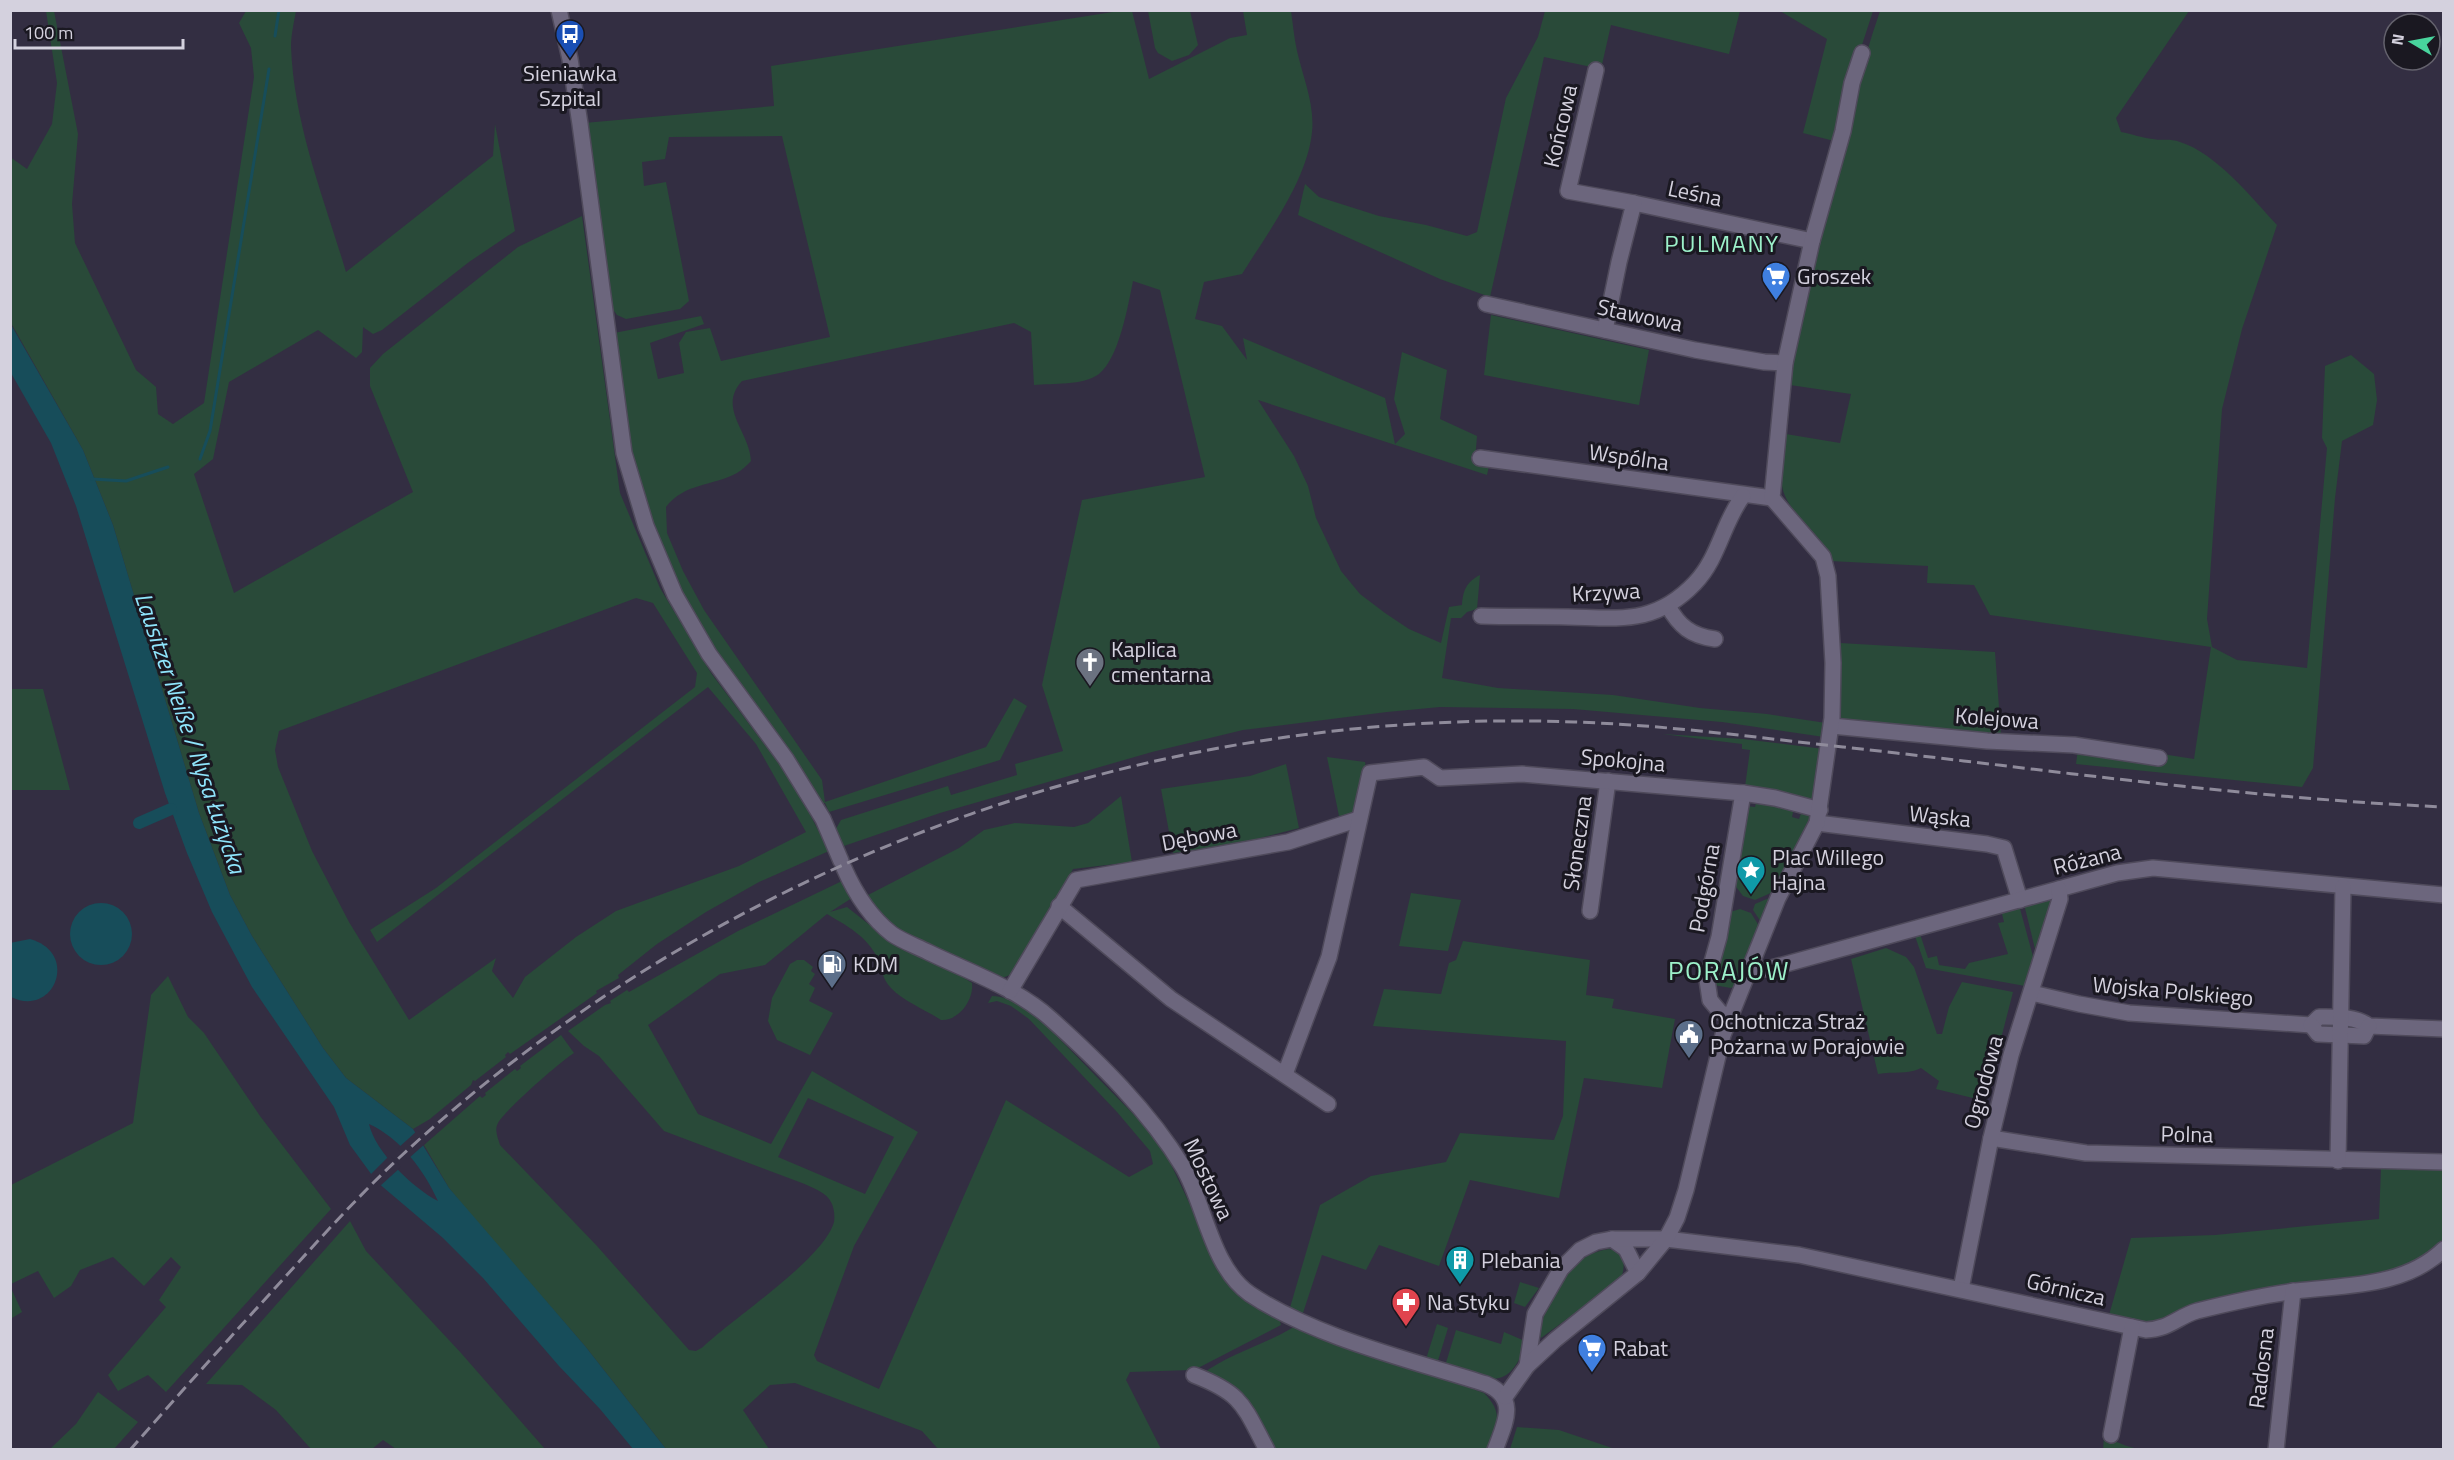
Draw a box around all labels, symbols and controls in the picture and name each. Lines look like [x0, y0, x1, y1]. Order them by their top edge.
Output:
scale bar [15, 12, 183, 50]
north arrow [2382, 12, 2442, 72]
bus stop icon: Sieniawka Szpital [554, 18, 586, 60]
text: 100 m [24, 19, 73, 46]
text: N [2384, 32, 2410, 47]
place label: Sieniawka Szpital [523, 56, 617, 115]
street label: Końcowa [1534, 81, 1586, 171]
street label: Leśna [1665, 171, 1725, 215]
district label: PULMANY [1664, 225, 1780, 261]
place label: Groszek [1797, 259, 1872, 293]
supermarket icon: Groszek [1760, 260, 1792, 302]
street label: Stawowa [1594, 289, 1686, 341]
street label: Wspólna [1587, 435, 1671, 479]
street label: Krzywa [1571, 573, 1641, 611]
water label: Lausitzer Neiße / Nysa Łużycka [126, 587, 257, 880]
place label: Kaplica cmentarna [1111, 632, 1211, 691]
church icon: Kaplica cmentarna [1074, 646, 1106, 688]
street label: Kolejowa [1954, 698, 2040, 738]
street label: Spokojna [1579, 739, 1667, 781]
street label: Słoneczna [1554, 793, 1600, 893]
street label: Wąska [1907, 796, 1973, 836]
street label: Dębowa [1158, 812, 1240, 860]
street label: Różana [2050, 834, 2124, 884]
place label: Plac Willego Hajna [1772, 840, 1884, 899]
street label: Podgórna [1679, 841, 1729, 935]
place icon: Plac Willego Hajna [1735, 854, 1767, 896]
place label: KDM [853, 947, 898, 981]
fuel station icon: KDM [816, 948, 848, 990]
district label: PORAJÓW [1668, 951, 1790, 990]
street label: Wojska Polskiego [2091, 967, 2255, 1015]
place label: Ochotnicza Straż Pożarna w Porajowie [1710, 1004, 1905, 1063]
public building icon: Ochotnicza Straż Pożarna w Porajowie [1673, 1018, 1705, 1060]
street label: Ogrodowa [1954, 1031, 2012, 1133]
street label: Polna [2160, 1117, 2214, 1151]
street label: Mostowa [1175, 1132, 1243, 1226]
place label: Plebania [1481, 1243, 1561, 1277]
building icon: Plebania [1444, 1244, 1476, 1286]
street label: Górnicza [2023, 1263, 2109, 1315]
place label: Na Styku [1427, 1285, 1510, 1319]
pharmacy icon: Na Styku [1390, 1286, 1422, 1328]
street label: Radosna [2239, 1326, 2283, 1410]
place label: Rabat [1613, 1331, 1668, 1365]
supermarket icon: Rabat [1576, 1332, 1608, 1374]

